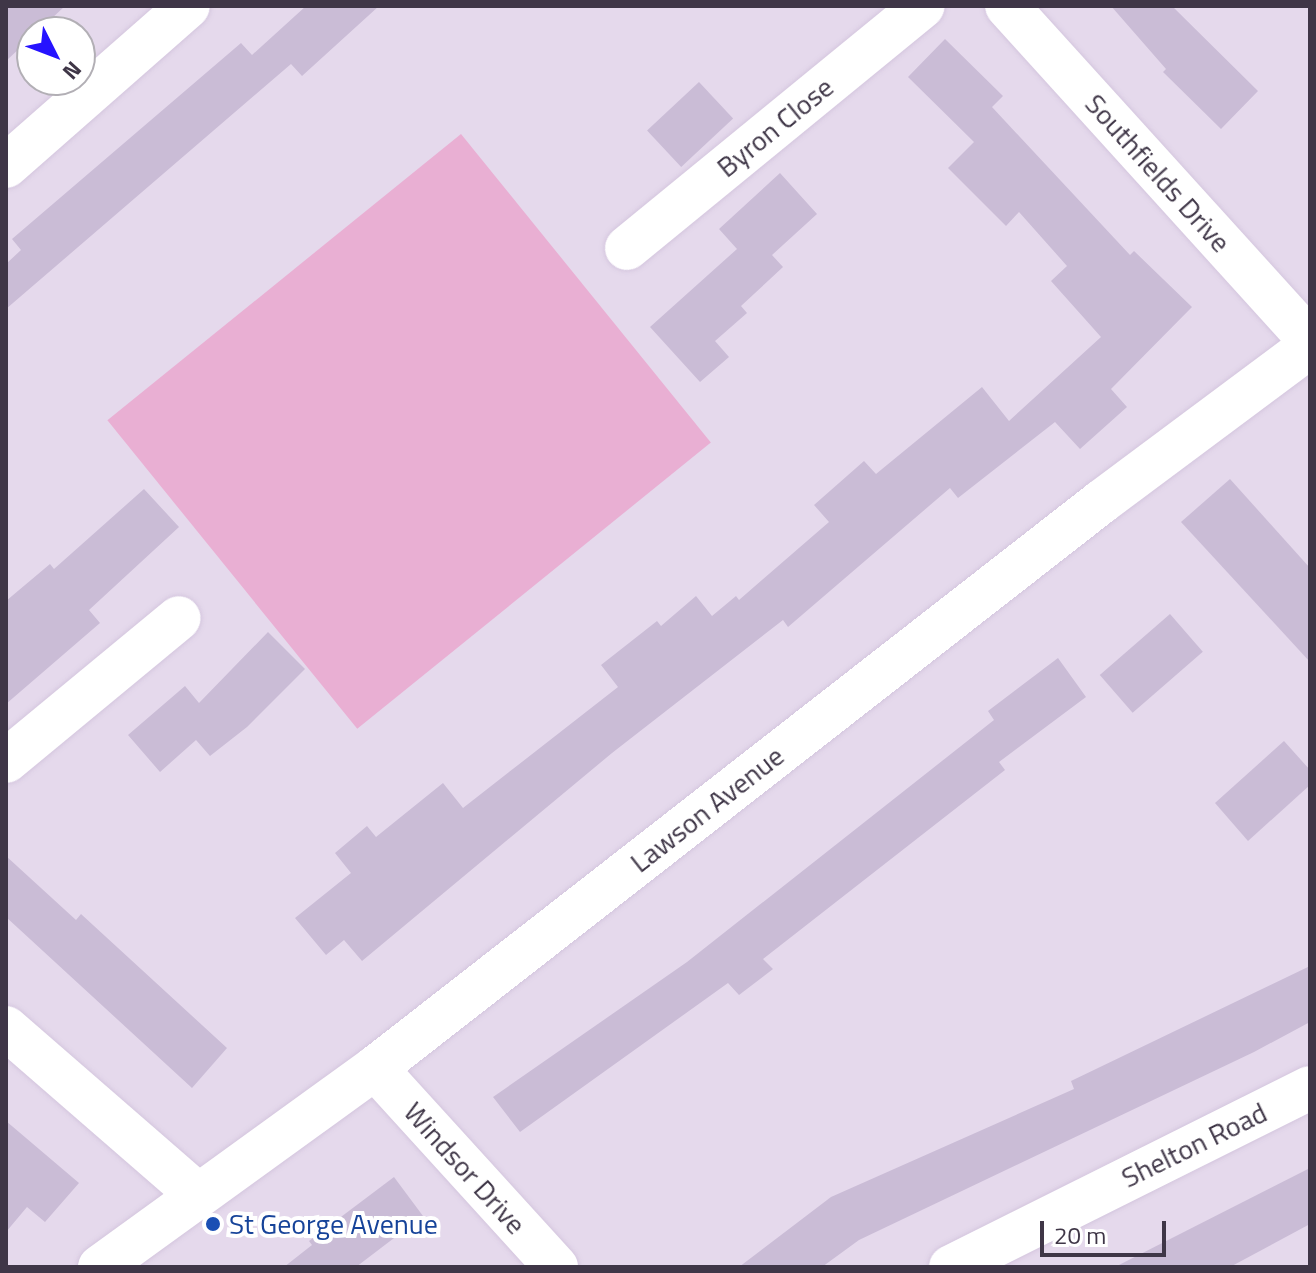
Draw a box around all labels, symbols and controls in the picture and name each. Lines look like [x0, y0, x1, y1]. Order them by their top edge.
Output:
north arrow [16, 16, 96, 96]
text: N [55, 54, 90, 88]
street label: Byron Close [710, 70, 840, 184]
street label: Southfields Drive [1078, 87, 1238, 259]
street label: Lawson Avenue [624, 739, 790, 879]
street label: Windsor Drive [397, 1095, 533, 1241]
street label: Shelton Road [1116, 1095, 1272, 1195]
scale bar [1044, 1205, 1170, 1255]
place label: St George Avenue [229, 1207, 438, 1241]
marker: St George Avenue [204, 1215, 222, 1233]
text: 20 m [1054, 1217, 1106, 1253]

